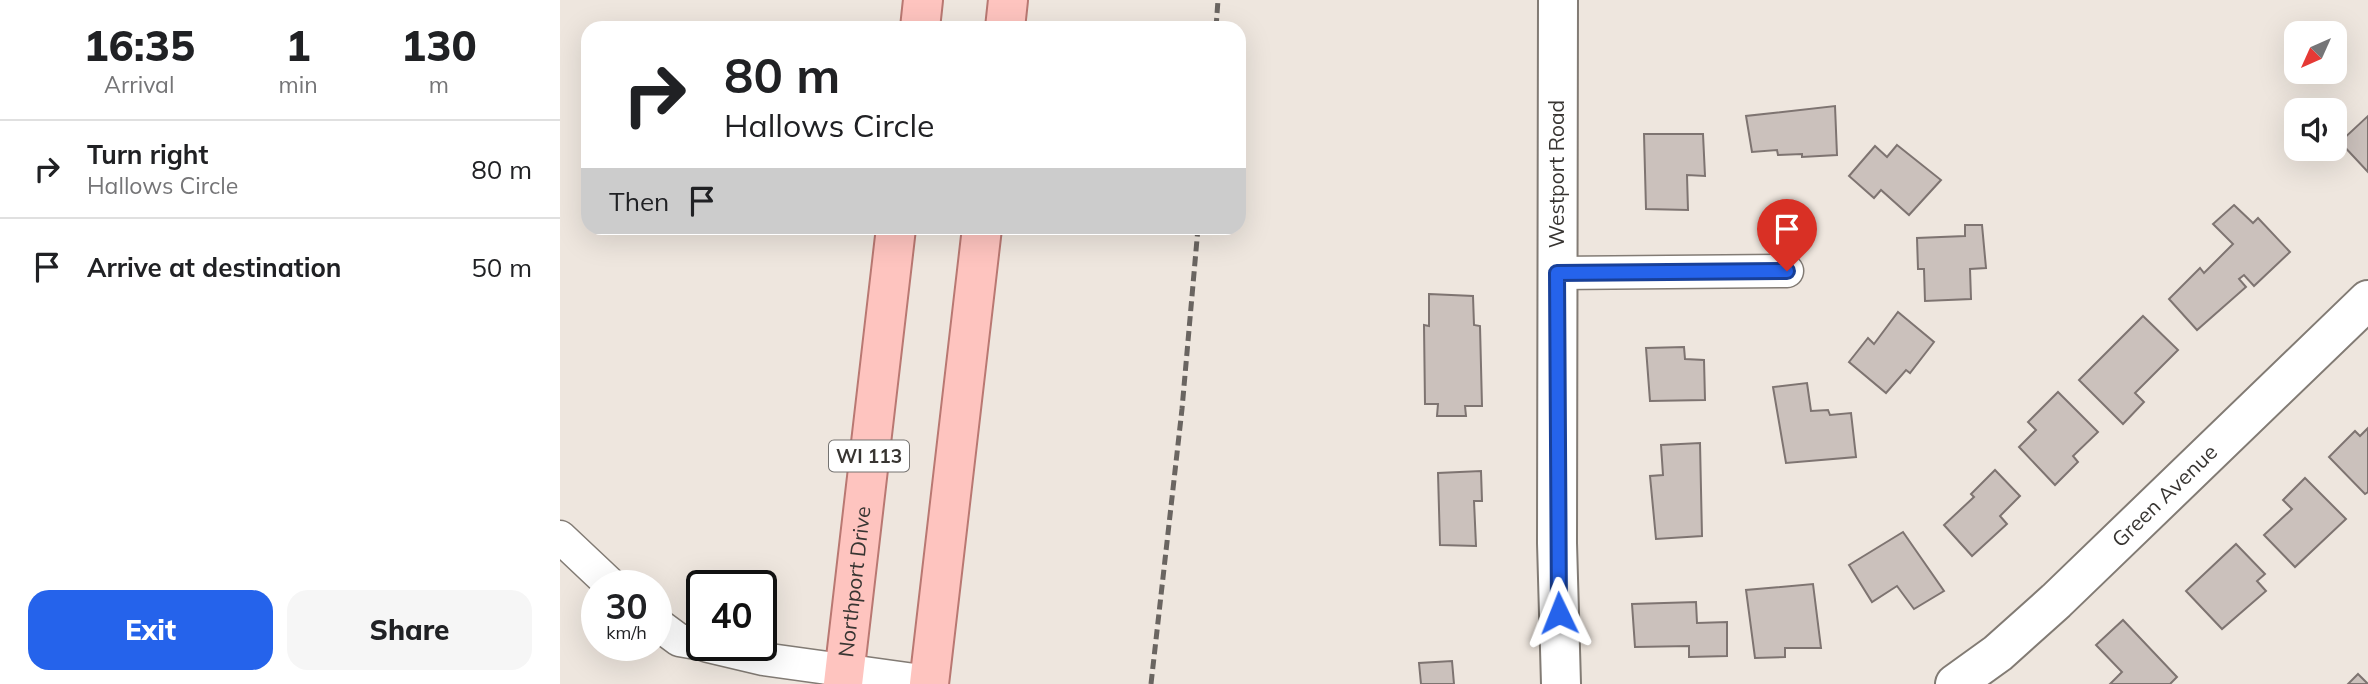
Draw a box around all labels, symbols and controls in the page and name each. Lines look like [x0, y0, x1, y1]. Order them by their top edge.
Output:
text: 16:35 [83, 19, 195, 72]
text: 1 [285, 19, 311, 72]
text: 130 [401, 19, 477, 72]
north arrow [2284, 21, 2347, 84]
map controls [2284, 21, 2347, 161]
text: 80 m [724, 44, 840, 105]
icon: right [609, 49, 700, 140]
text: Arrival [104, 70, 174, 99]
text: min [278, 70, 318, 99]
text: m [429, 70, 449, 99]
button: sound [2284, 98, 2347, 161]
street label: Westport Road [1543, 100, 1569, 248]
text: Hallows Circle [724, 105, 934, 145]
text: Turn right [87, 138, 208, 171]
icon: right [28, 150, 66, 188]
text: 80 m [471, 153, 532, 186]
text: Hallows Circle [87, 171, 238, 200]
icon: arrive [683, 182, 721, 220]
text: Then [609, 185, 669, 218]
pin [1757, 199, 1817, 271]
icon: arrive [1768, 210, 1806, 248]
icon: arrive [28, 248, 66, 286]
text: Arrive at destination [87, 251, 342, 284]
text: 50 m [471, 251, 532, 284]
street label: Green Avenue [2106, 439, 2222, 552]
road number: WI 113 [829, 440, 909, 471]
street label: Northport Drive [832, 505, 876, 659]
speed limit sign: 40 [686, 570, 777, 661]
position arrow [1522, 576, 1596, 650]
text: 30 [605, 584, 648, 628]
button: Exit [28, 590, 273, 670]
button: Share [287, 590, 532, 670]
text: km/h [606, 621, 647, 644]

